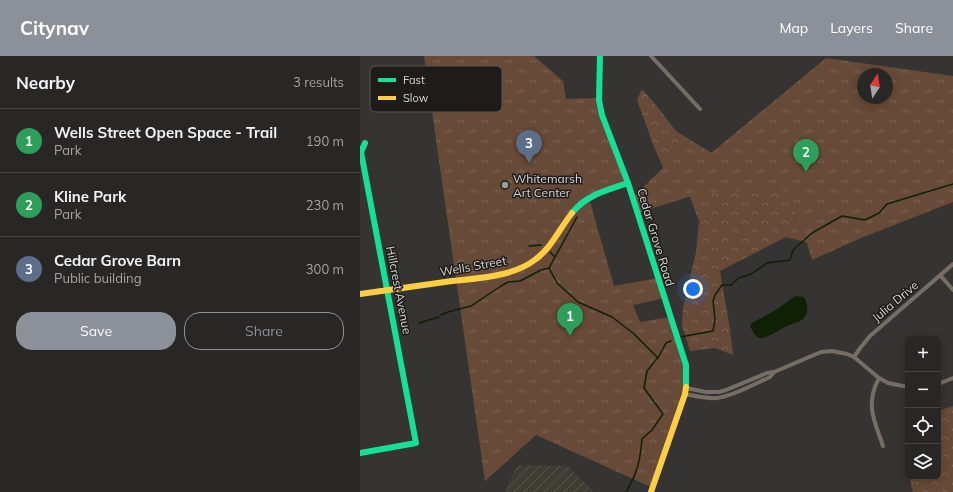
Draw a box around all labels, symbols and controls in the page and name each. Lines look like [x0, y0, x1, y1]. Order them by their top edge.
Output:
text: Citynav [20, 16, 89, 40]
text: Map [779, 19, 808, 37]
text: Layers [830, 19, 873, 37]
text: Share [895, 19, 933, 37]
legend [370, 66, 502, 112]
north arrow [857, 68, 893, 104]
text: Nearby [16, 72, 75, 93]
text: Fast [403, 73, 425, 87]
text: 3 results [293, 74, 344, 90]
text: Slow [403, 91, 429, 105]
text: Wells Street Open Space - Trail [54, 123, 277, 142]
pin: 3 [516, 130, 542, 163]
text: 1 [25, 133, 33, 149]
text: 190 m [306, 133, 344, 149]
pin: 2 [793, 139, 819, 172]
text: Park [54, 142, 81, 158]
place label: Whitemarsh Art Center [513, 171, 582, 200]
marker: Whitemarsh Art Center [500, 180, 510, 190]
street label: Cedar Grove Road [634, 186, 678, 288]
text: Kline Park [54, 187, 126, 206]
text: 2 [25, 197, 33, 213]
text: 230 m [306, 197, 344, 213]
text: Park [54, 206, 81, 222]
street label: Hillcrest Avenue [383, 245, 415, 335]
text: Cedar Grove Barn [54, 251, 181, 270]
street label: Wells Street [439, 253, 507, 279]
text: 3 [25, 261, 33, 277]
text: 300 m [306, 261, 344, 277]
text: Public building [54, 270, 142, 286]
street label: Julia Drive [869, 277, 921, 325]
your location [683, 279, 703, 299]
pin: 1 [557, 303, 583, 336]
button: Save [16, 312, 176, 350]
button: Share [184, 312, 344, 350]
map controls [905, 336, 941, 480]
button: + [905, 336, 941, 372]
button: − [905, 372, 941, 408]
button: locate [905, 408, 941, 444]
button: layers [905, 444, 941, 480]

